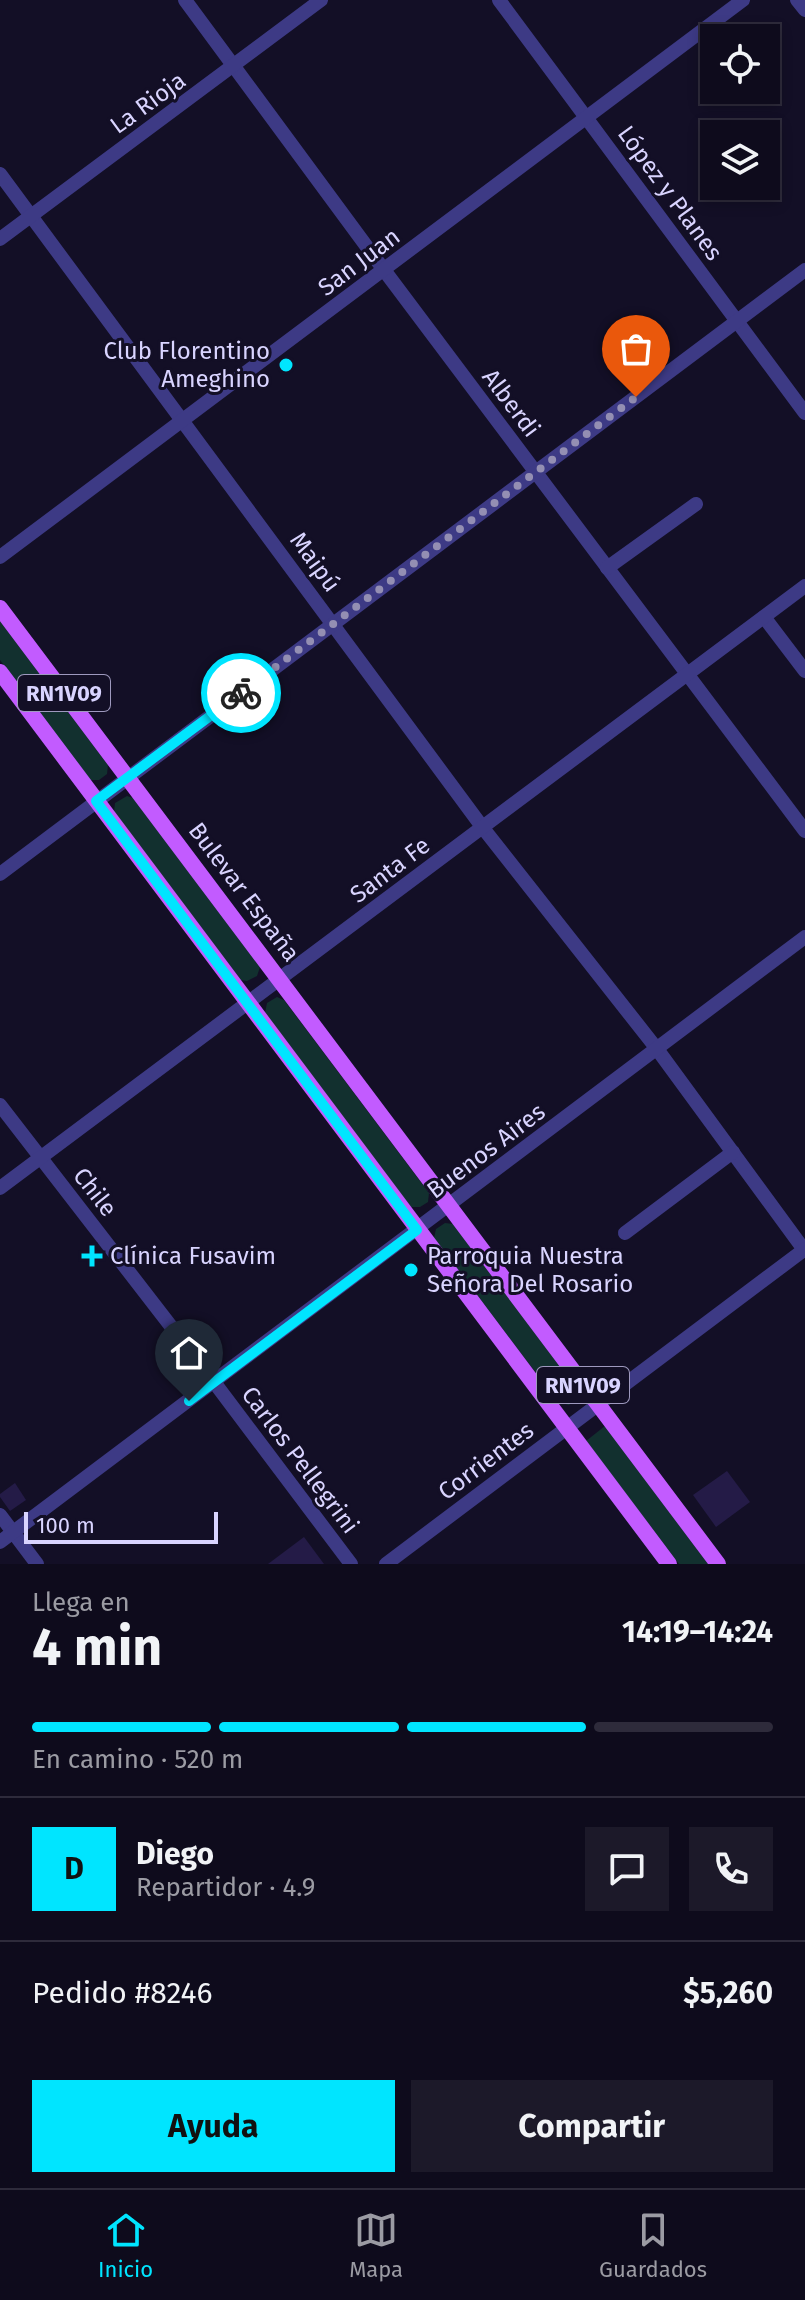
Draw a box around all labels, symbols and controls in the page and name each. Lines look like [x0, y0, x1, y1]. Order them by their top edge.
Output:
map controls [700, 24, 780, 200]
button: locate [700, 24, 780, 104]
street label: La Rioja [105, 66, 191, 140]
street label: López y Planes [612, 120, 728, 266]
button: layers [700, 120, 780, 200]
street label: San Juan [313, 222, 405, 302]
pin [602, 315, 670, 397]
icon: bag [614, 327, 658, 371]
place label: Club Florentino Ameghino [104, 337, 270, 393]
marker: Club Florentino Ameghino [277, 356, 295, 374]
street label: Alberdi [476, 364, 546, 442]
street label: Maipú [284, 527, 346, 597]
courier [201, 653, 281, 733]
icon: bike [219, 671, 263, 715]
road number: RN1V09 [18, 675, 110, 711]
street label: Bulevar España [183, 817, 305, 967]
street label: Santa Fe [345, 831, 435, 909]
street label: Buenos Aires [421, 1097, 551, 1205]
street label: Chile [67, 1162, 123, 1222]
place label: Clínica Fusavim [110, 1242, 276, 1270]
place label: Parroquia Nuestra Señora Del Rosario [427, 1242, 633, 1298]
marker: Clínica Fusavim [81, 1245, 103, 1267]
marker: Parroquia Nuestra Señora Del Rosario [402, 1261, 420, 1279]
pin [155, 1319, 223, 1401]
icon: home [167, 1331, 211, 1375]
road number: RN1V09 [537, 1367, 629, 1403]
street label: Carlos Pellegrini [236, 1381, 364, 1539]
street label: Corrientes [433, 1416, 539, 1506]
scale bar [24, 1508, 218, 1544]
text: 100 m [36, 1512, 95, 1539]
text: Llega en [32, 1587, 130, 1618]
text: 14:19–14:24 [622, 1614, 773, 1650]
text: 4 min [32, 1616, 162, 1679]
text: En camino · 520 m [32, 1744, 243, 1775]
button: chat [585, 1827, 669, 1911]
button: phone [689, 1827, 773, 1911]
text: Diego [136, 1836, 214, 1872]
text: D [64, 1851, 84, 1887]
text: Repartidor · 4.9 [136, 1872, 315, 1903]
text: Pedido #8246 [32, 1975, 212, 2011]
text: $5,260 [683, 1975, 773, 2011]
button: Ayuda [32, 2080, 395, 2172]
button: Compartir [411, 2080, 773, 2172]
tab: Inicio [98, 2208, 153, 2283]
tab: Mapa [349, 2208, 403, 2283]
tab: Guardados [599, 2208, 707, 2283]

